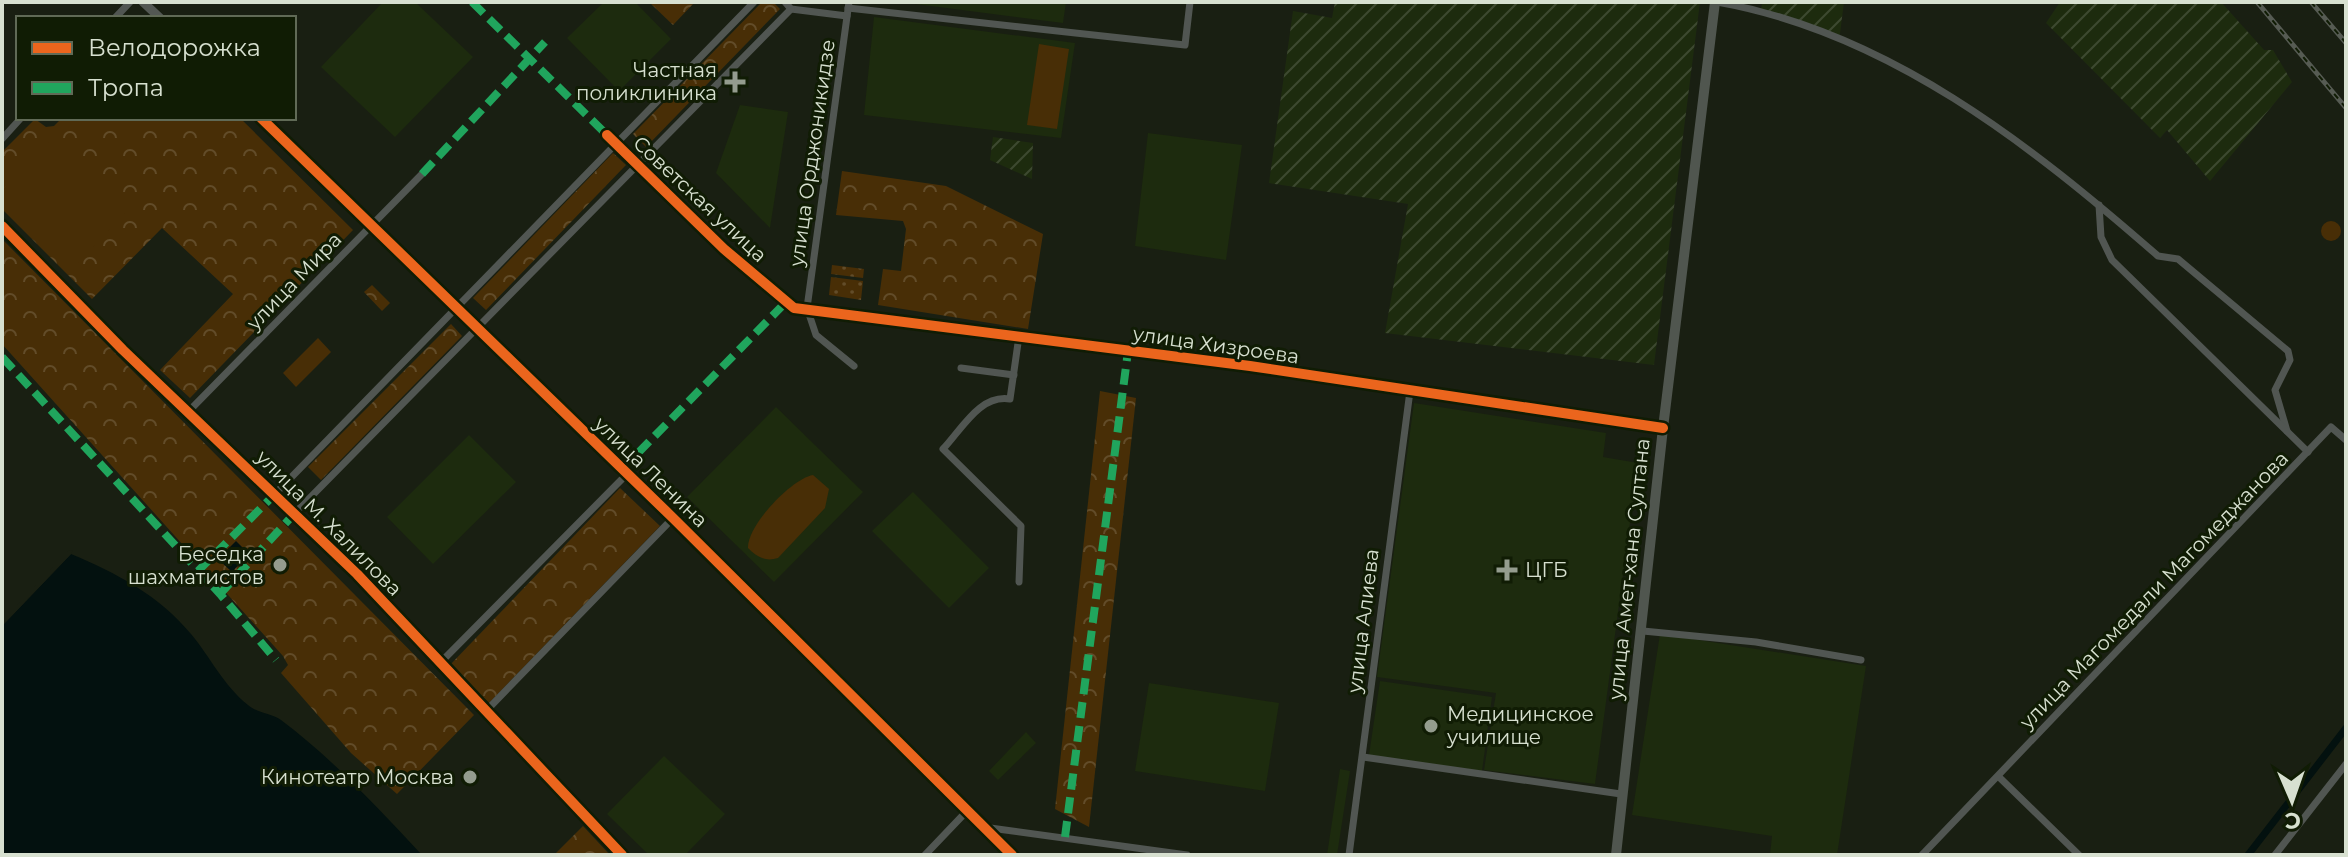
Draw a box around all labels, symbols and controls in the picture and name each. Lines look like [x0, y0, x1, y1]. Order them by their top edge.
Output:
legend [16, 16, 296, 120]
text: Велодорожка [88, 33, 261, 62]
street label: улица Орджоникидзе [784, 38, 840, 269]
place label: Частная поликлиника [576, 58, 717, 105]
marker: Частная поликлиника [724, 71, 746, 93]
text: Тропа [88, 73, 164, 102]
street label: Советская улица [628, 131, 772, 267]
street label: улица Мира [241, 227, 346, 335]
street label: улица Хизроева [1130, 321, 1301, 369]
street label: улица Ленина [589, 411, 713, 532]
street label: улица Амет-хана Султана [1603, 437, 1655, 702]
street label: улица М. Халилова [250, 444, 407, 601]
street label: улица Магомедали Магомеджановa [2014, 446, 2293, 734]
place label: Беседка шахматистов [128, 542, 264, 589]
street label: улица Алиева [1342, 548, 1384, 695]
marker: Беседка шахматистов [271, 556, 289, 574]
place label: ЦГБ [1525, 558, 1568, 582]
marker: ЦГБ [1496, 559, 1518, 581]
place label: Медицинское училище [1446, 702, 1594, 749]
marker: Медицинское училище [1422, 717, 1440, 735]
north arrow [2252, 761, 2332, 841]
place label: Кинотеатр Москва [261, 765, 454, 789]
marker: Кинотеатр Москва [461, 768, 479, 786]
text: С [2284, 807, 2301, 834]

